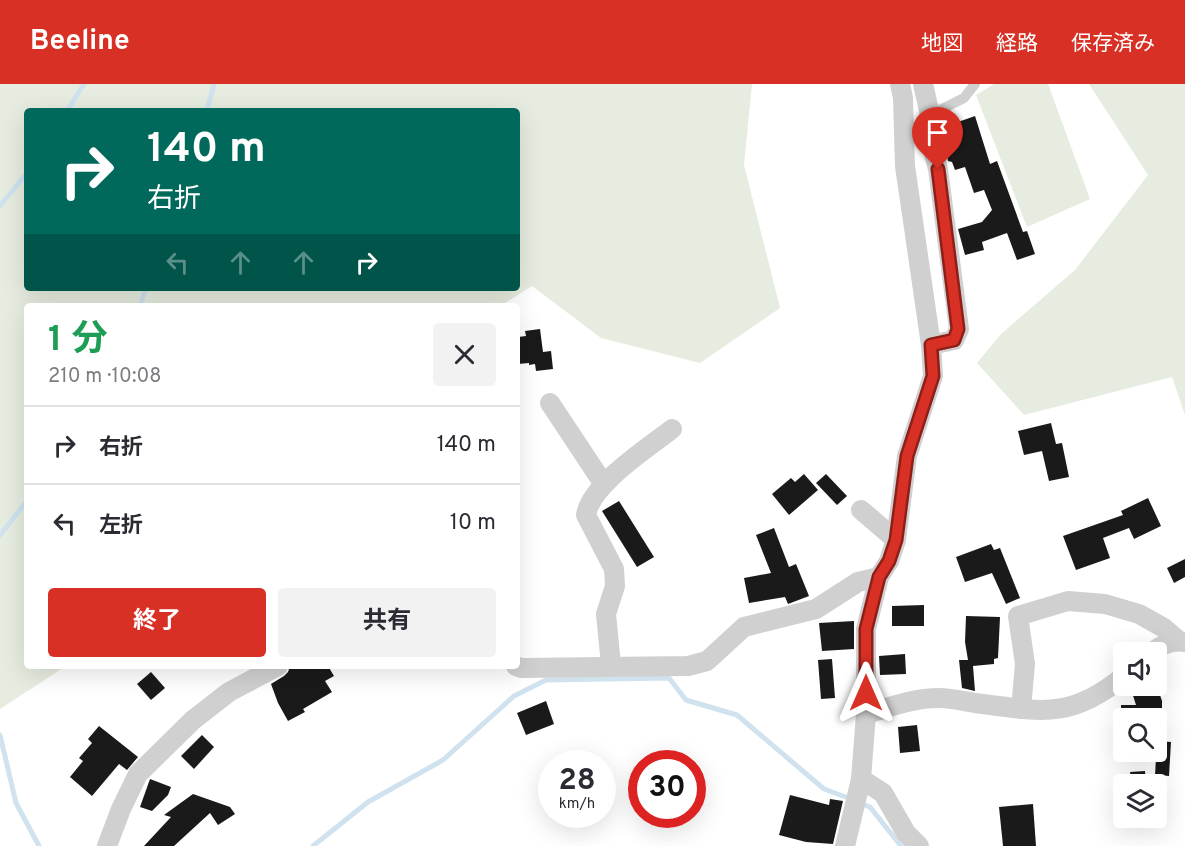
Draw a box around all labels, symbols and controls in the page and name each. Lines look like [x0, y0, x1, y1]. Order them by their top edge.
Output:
text: Beeline [30, 24, 130, 60]
text: 地図 [921, 31, 963, 58]
text: 経路 [996, 31, 1038, 58]
text: 保存済み [1071, 31, 1155, 58]
pin [912, 107, 963, 169]
icon: arrive [921, 116, 954, 149]
text: 140 m [147, 124, 266, 177]
icon: right [48, 132, 126, 210]
text: 右折 [147, 183, 201, 217]
icon: left [161, 246, 194, 279]
icon: ahead [224, 246, 257, 279]
icon: ahead [287, 246, 320, 279]
icon: right [350, 246, 383, 279]
text: 1 分 [48, 318, 107, 364]
button: close [433, 323, 496, 386]
text: 210 m · 10:08 [48, 364, 161, 390]
icon: right [48, 429, 81, 462]
text: 140 m [437, 432, 496, 459]
text: 右折 [99, 435, 143, 462]
icon: left [48, 507, 81, 540]
text: 10 m [450, 510, 496, 537]
text: 左折 [99, 513, 143, 540]
button: 終了 [48, 588, 266, 657]
button: 共有 [278, 588, 496, 657]
map controls [1113, 642, 1167, 828]
button: sound [1113, 642, 1167, 696]
position arrow [834, 661, 898, 725]
button: search [1113, 708, 1167, 762]
speed limit sign: 30 [628, 750, 706, 828]
text: 28 [558, 763, 596, 800]
button: layers [1113, 774, 1167, 828]
text: km/h [559, 795, 595, 814]

